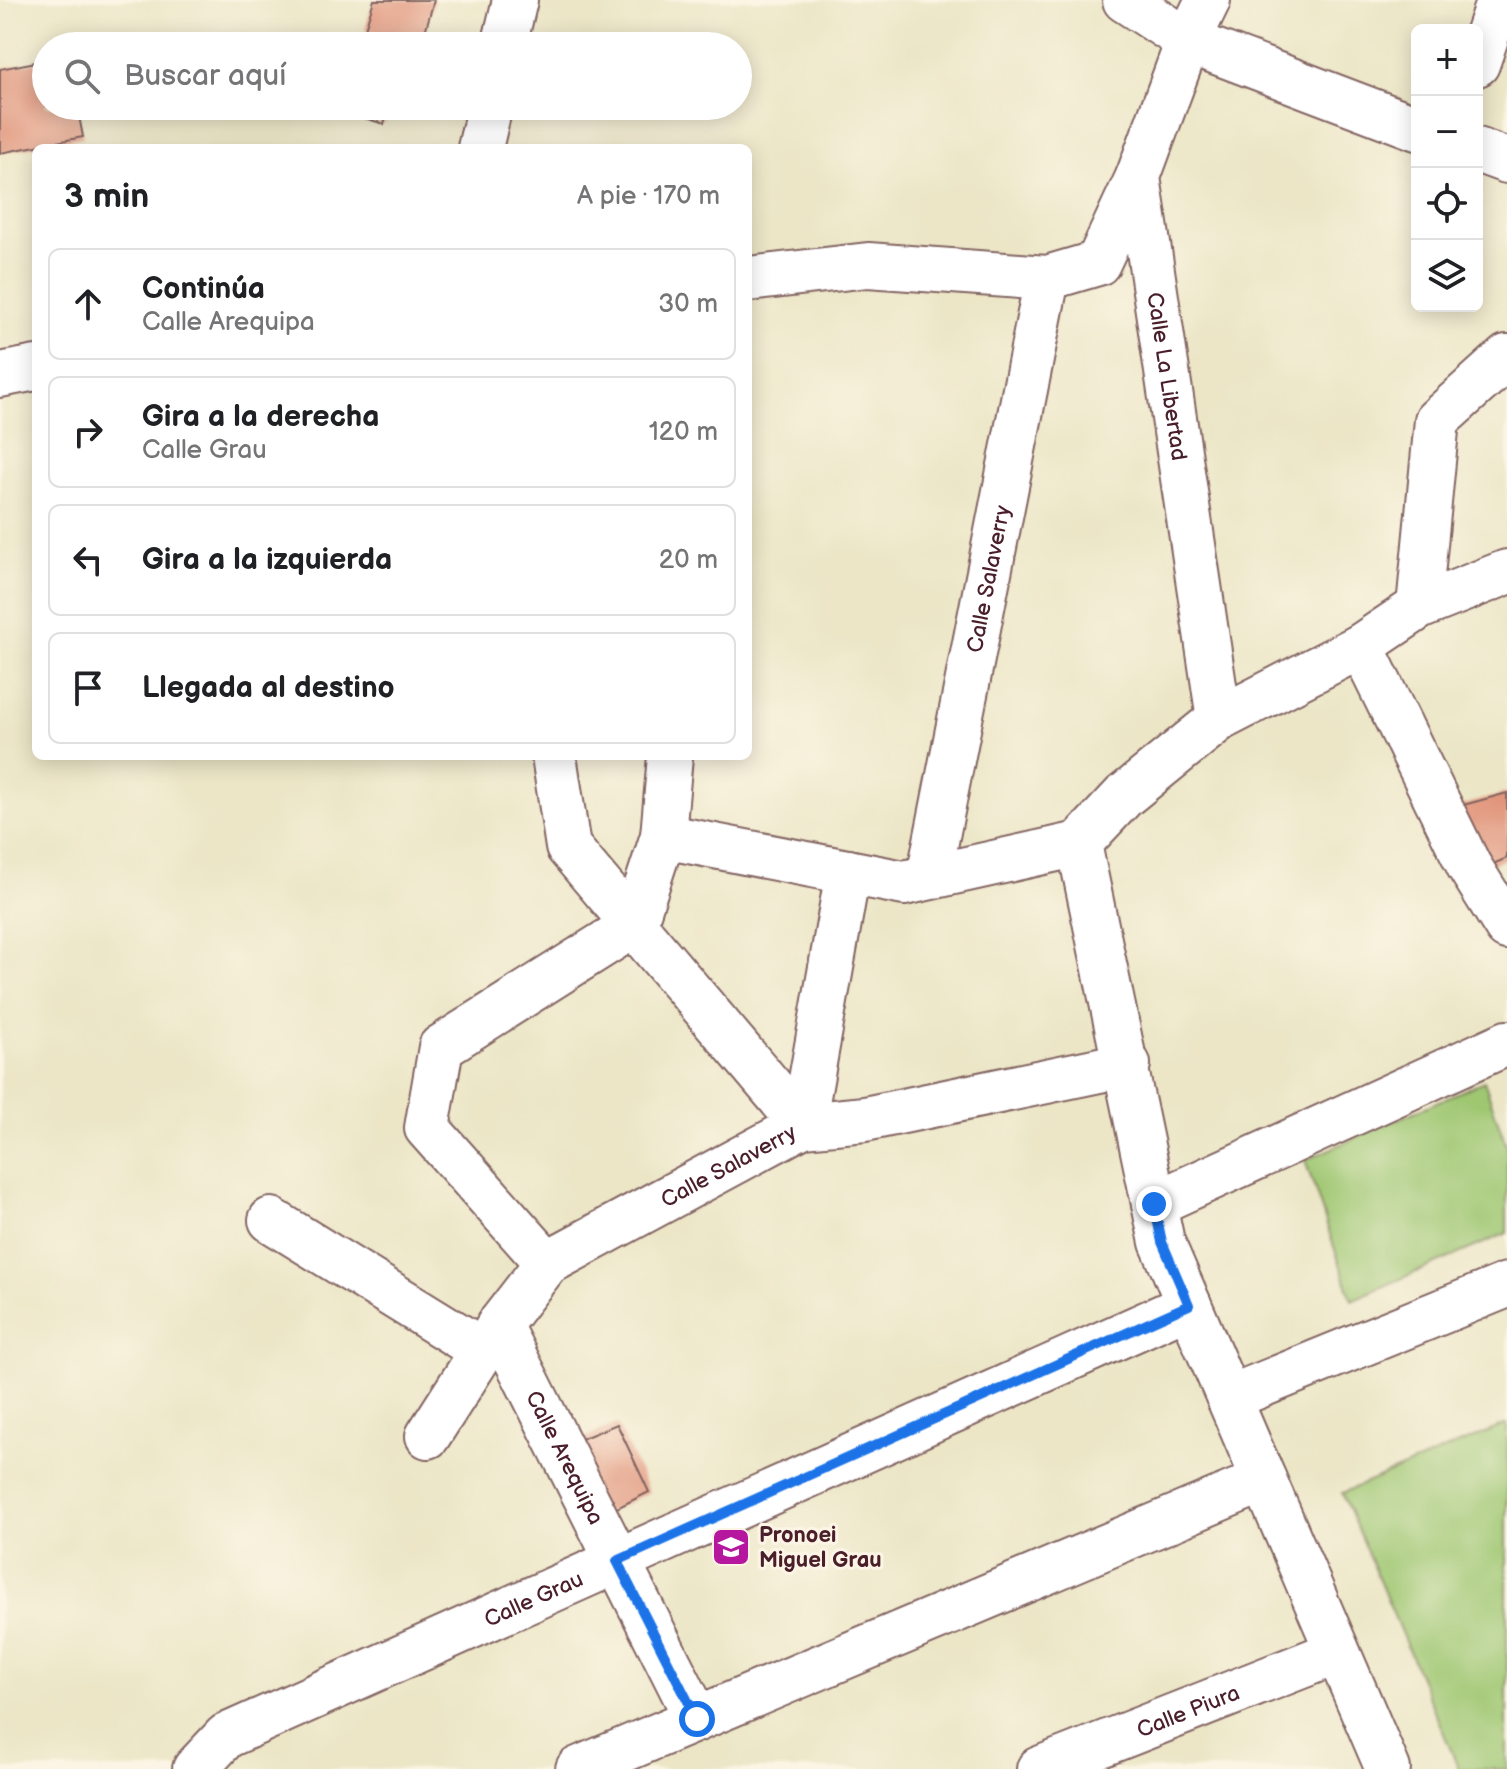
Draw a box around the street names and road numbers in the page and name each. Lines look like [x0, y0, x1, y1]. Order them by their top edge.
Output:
street label: Calle La Libertad [1140, 291, 1192, 462]
street label: Calle Salaverry [962, 503, 1017, 655]
street label: Calle Salaverry [657, 1119, 801, 1214]
street label: Calle Arequipa [519, 1386, 609, 1529]
street label: Calle Grau [480, 1566, 588, 1634]
street label: Calle Piura [1133, 1680, 1244, 1744]

